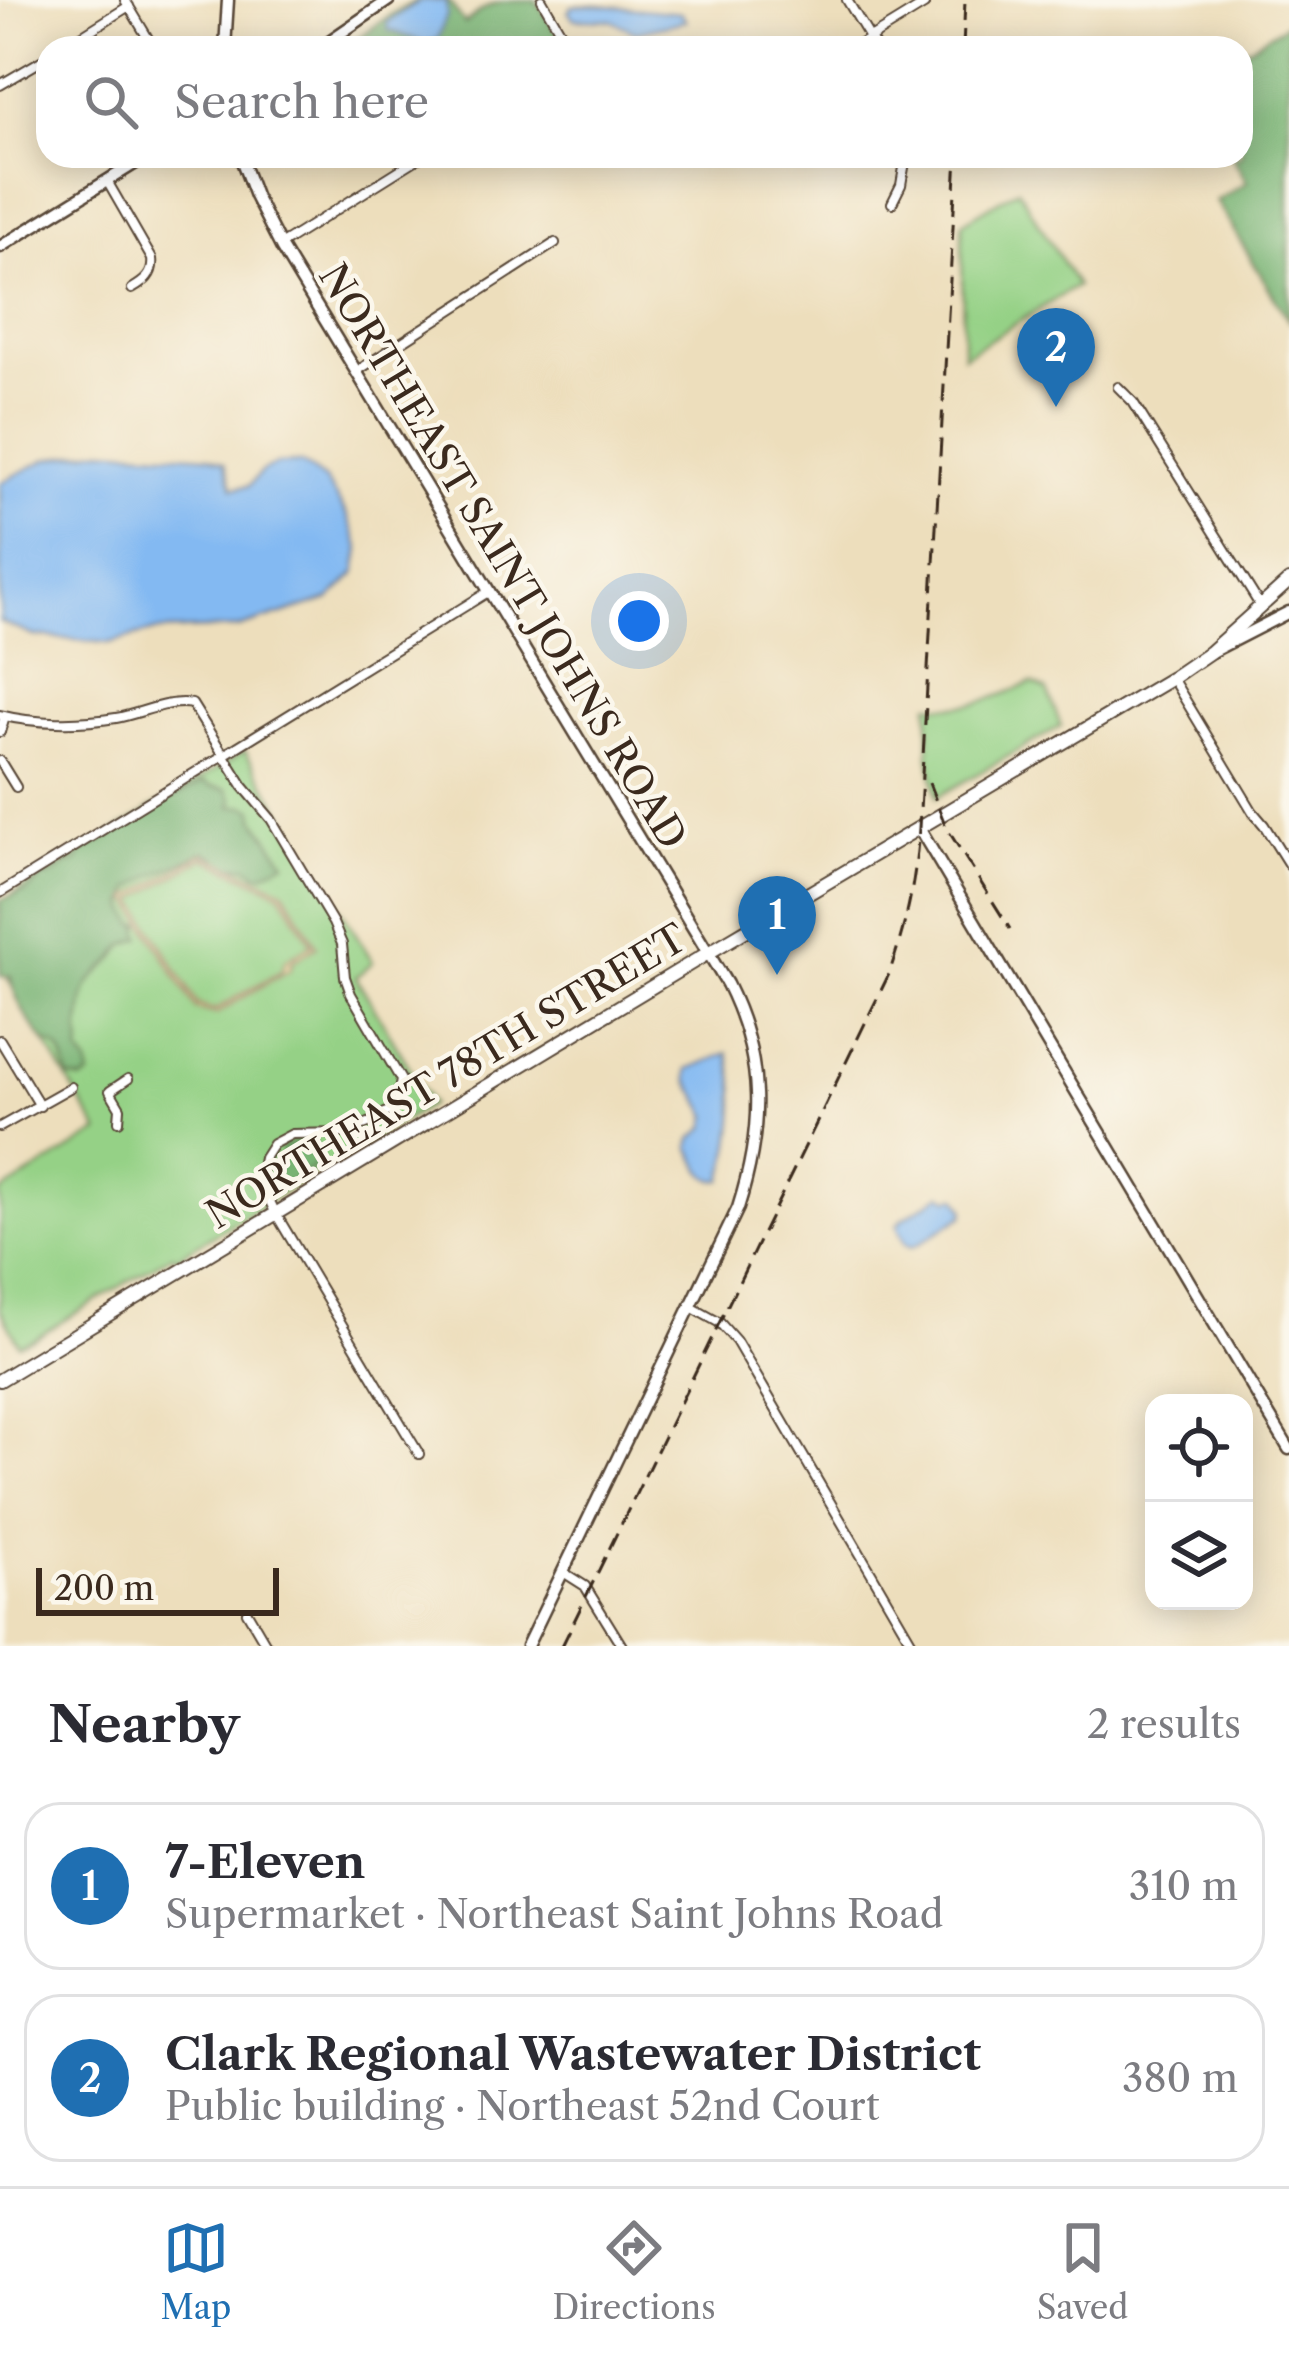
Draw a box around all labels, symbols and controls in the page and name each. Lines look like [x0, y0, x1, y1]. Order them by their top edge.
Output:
search box [36, 36, 1253, 168]
icon: search [78, 69, 144, 135]
text: Search here [174, 74, 429, 130]
street label: NORTHEAST SAINT JOHNS ROAD [309, 255, 697, 857]
pin: 2 [1017, 308, 1095, 407]
your location [609, 591, 669, 651]
pin: 1 [738, 876, 816, 975]
street label: NORTHEAST 78TH STREET [197, 913, 695, 1239]
map controls [1145, 1394, 1253, 1610]
button: locate [1145, 1394, 1253, 1502]
button: layers [1145, 1502, 1253, 1610]
scale bar [36, 1562, 279, 1615]
text: 200 m [54, 1568, 154, 1609]
text: Nearby [48, 1693, 240, 1755]
text: 2 results [1087, 1700, 1241, 1748]
text: 7-Eleven [165, 1834, 365, 1890]
text: 1 [81, 1862, 99, 1910]
text: 310 m [1129, 1862, 1238, 1910]
text: Supermarket · Northeast Saint Johns Road [165, 1890, 944, 1938]
text: Clark Regional Wastewater District [165, 2026, 981, 2082]
text: 2 [78, 2054, 102, 2102]
text: 380 m [1122, 2054, 1238, 2102]
text: Public building · Northeast 52nd Court [165, 2082, 879, 2130]
tab: Map [161, 2215, 231, 2328]
tab: Directions [553, 2215, 716, 2328]
tab: Saved [1037, 2215, 1128, 2328]

